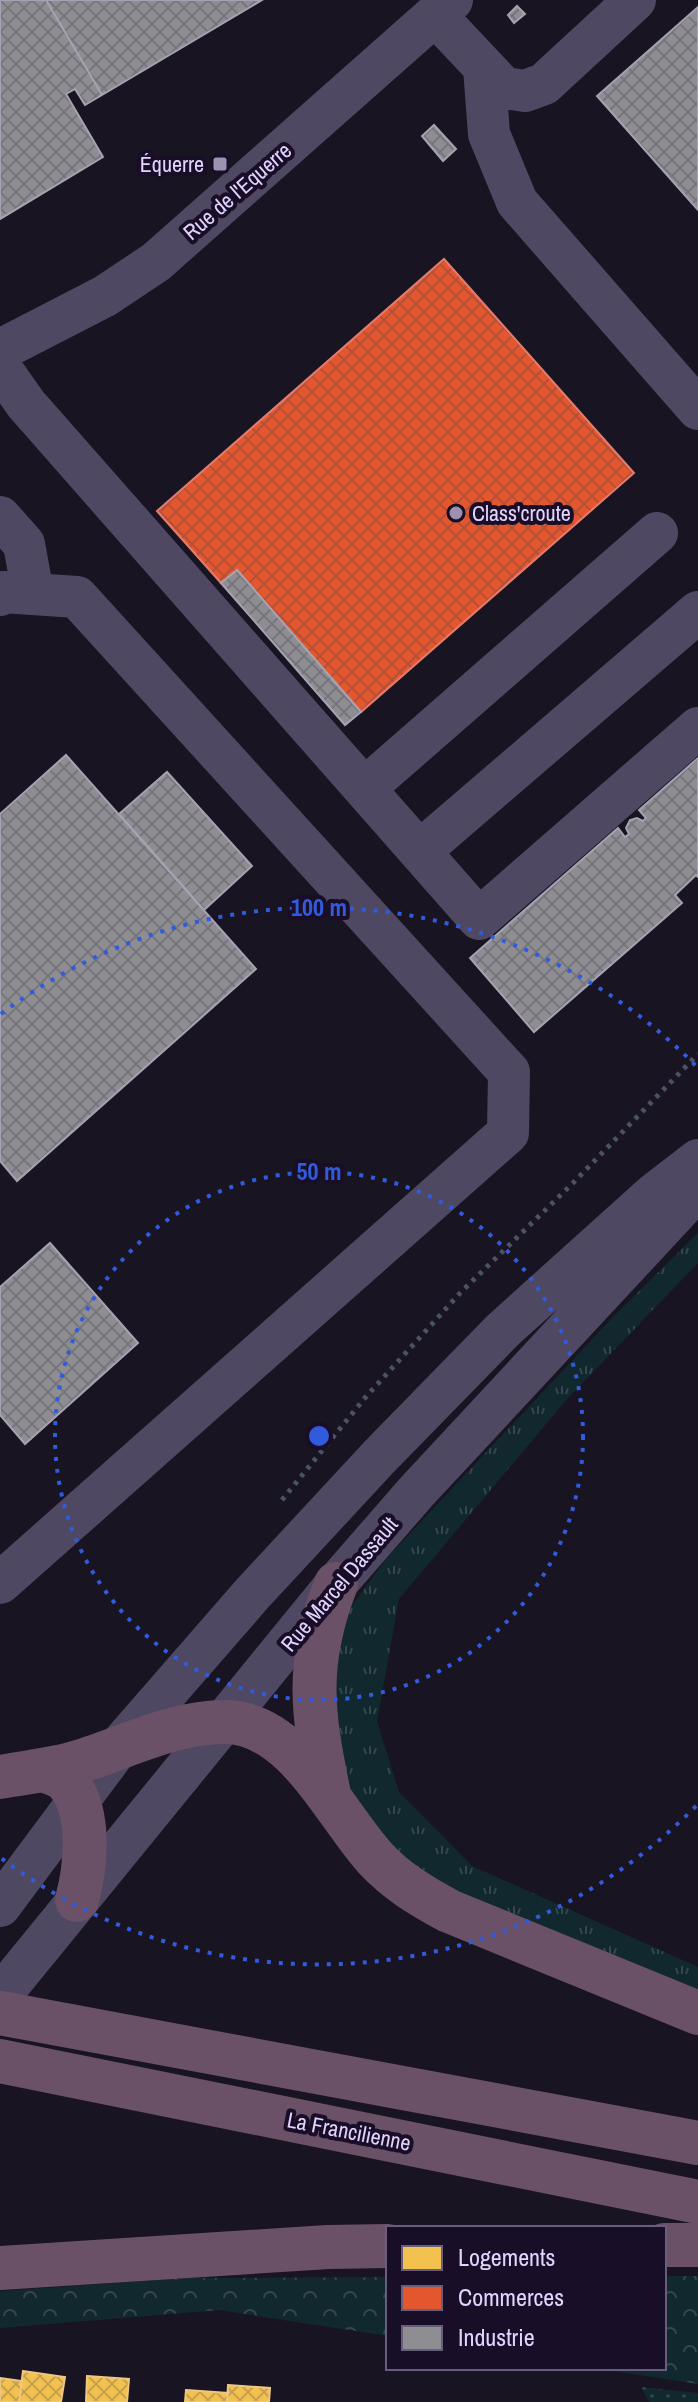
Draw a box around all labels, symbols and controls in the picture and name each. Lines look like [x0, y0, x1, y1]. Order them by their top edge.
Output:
street label: Rue de l'Equerre [176, 135, 298, 247]
place label: Équerre [140, 149, 204, 179]
marker: Équerre [211, 155, 229, 173]
place label: Class'croute [472, 498, 571, 528]
marker: Class'croute [447, 504, 465, 522]
text: 100 m [291, 891, 347, 923]
text: 50 m [297, 1155, 341, 1187]
centre of rings [305, 1422, 333, 1450]
street label: Rue Marcel Dassault [274, 1510, 404, 1658]
street label: La Francilienne [285, 2104, 413, 2158]
legend [386, 2226, 666, 2370]
text: Logements [458, 2241, 555, 2273]
text: Commerces [458, 2281, 564, 2313]
text: Industrie [458, 2321, 535, 2353]

